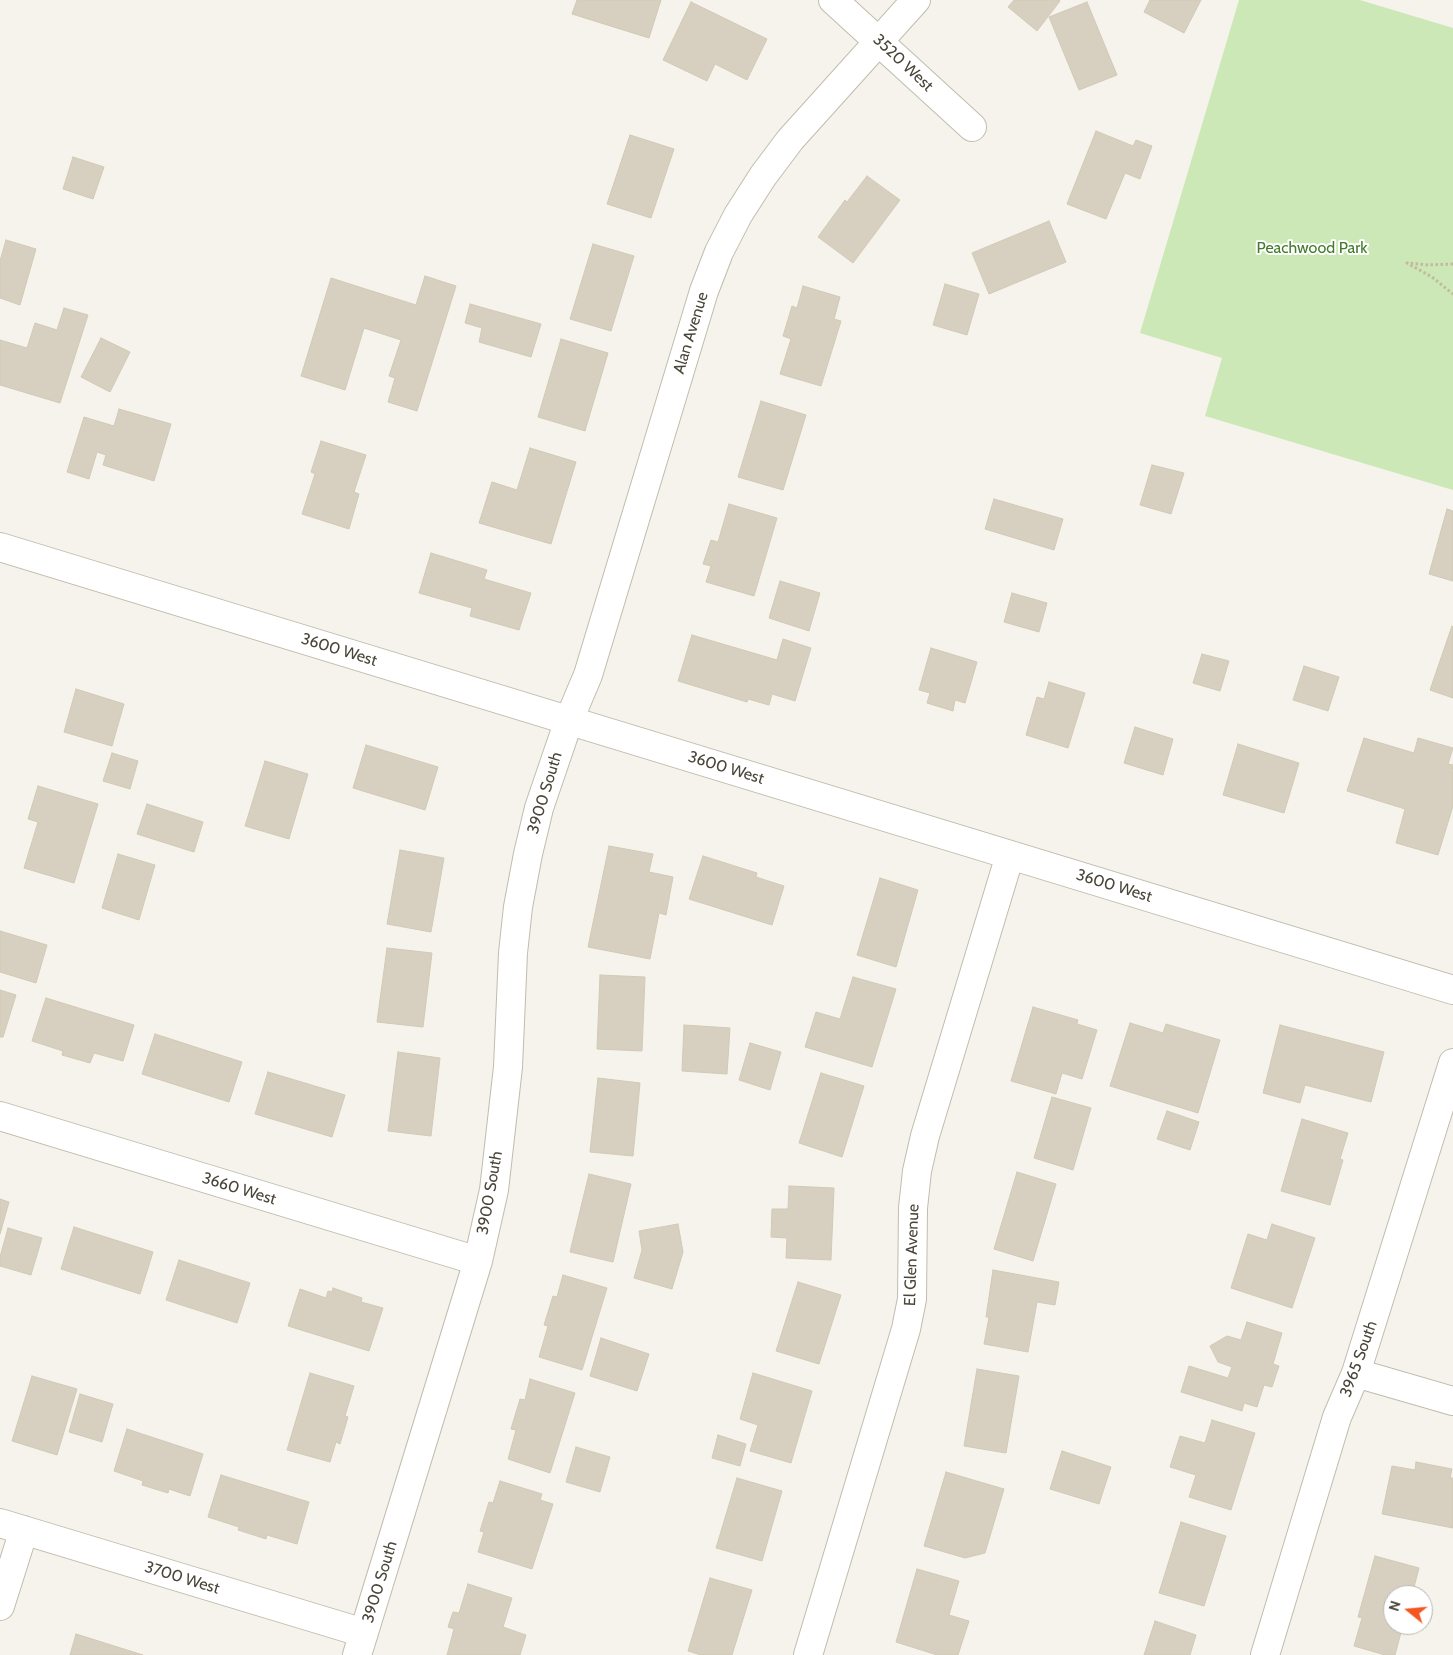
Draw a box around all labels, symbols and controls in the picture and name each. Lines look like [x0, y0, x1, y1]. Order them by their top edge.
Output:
street label: 3520 West [869, 30, 937, 96]
park label: Peachwood Park [1256, 238, 1368, 258]
street label: Alan Avenue [669, 290, 713, 376]
street label: 3600 West [299, 629, 379, 671]
street label: 3600 West [686, 747, 766, 789]
street label: 3900 South [524, 750, 566, 836]
street label: 3600 West [1074, 865, 1154, 907]
street label: 3900 South [473, 1150, 507, 1236]
street label: 3660 West [200, 1169, 278, 1209]
street label: El Glen Avenue [901, 1204, 923, 1306]
street label: 3965 South [1336, 1318, 1382, 1400]
street label: 3900 South [359, 1539, 401, 1625]
street label: 3700 West [142, 1558, 222, 1598]
north arrow [1383, 1585, 1433, 1635]
text: N [1385, 1599, 1405, 1613]

